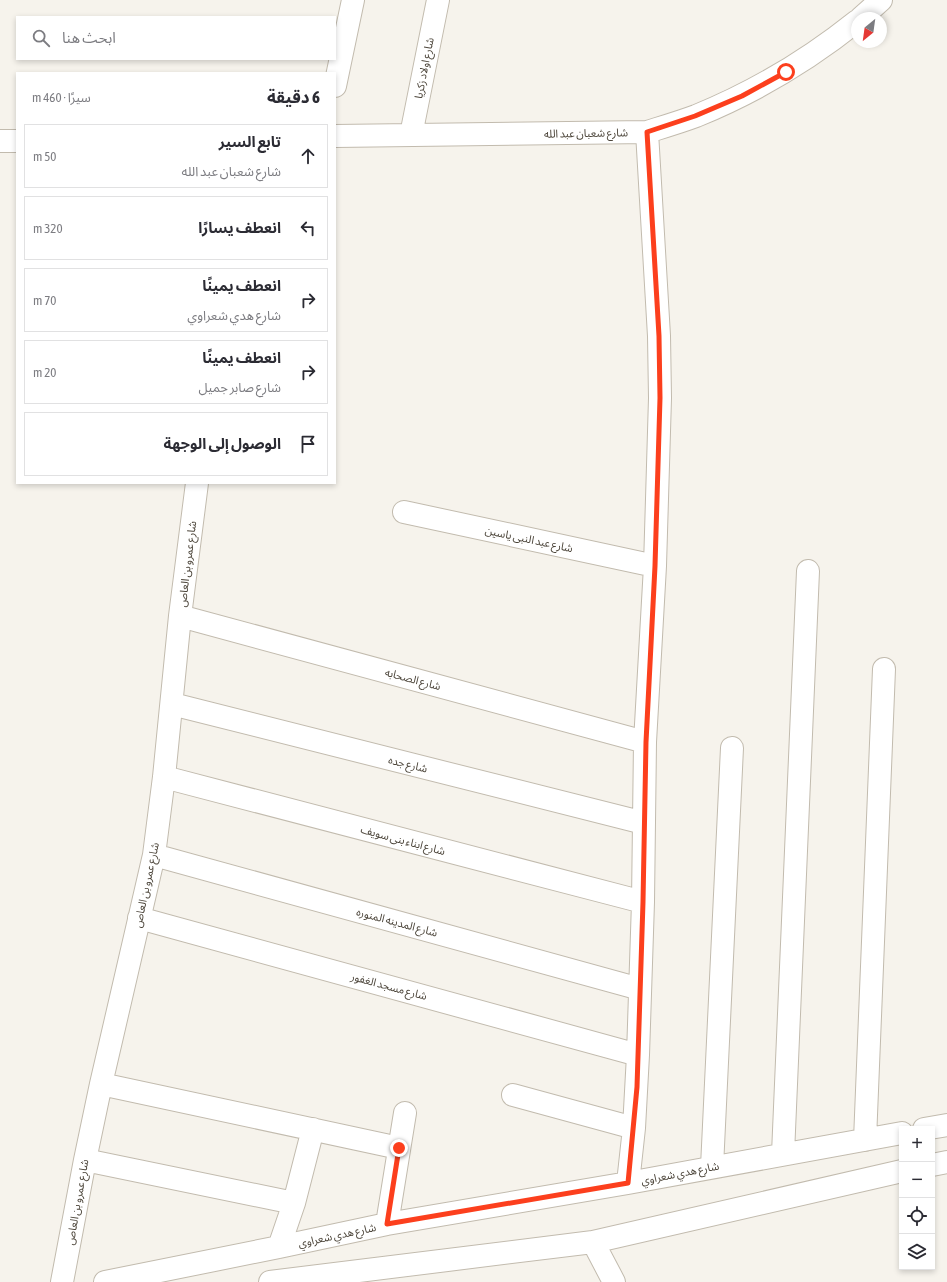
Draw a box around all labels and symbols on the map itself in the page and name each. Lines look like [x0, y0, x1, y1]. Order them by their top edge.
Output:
north arrow [851, 12, 887, 48]
street label: شارع اولاد زكريا [412, 36, 438, 100]
route start [777, 63, 795, 81]
street label: شارع شعبان عبد الله [544, 126, 629, 142]
street label: شارع عمرو بن العاص [176, 520, 200, 608]
street label: شارع عبد النبى ياسين [484, 524, 574, 556]
street label: شارع الصحابه [383, 666, 443, 694]
street label: شارع جده [387, 753, 429, 777]
street label: شارع ابناء بنى سويف [359, 823, 447, 859]
street label: شارع عمرو بن العاص [131, 841, 163, 929]
street label: شارع المدينه المنوره [355, 905, 439, 941]
street label: شارع مسجد الغفور [348, 970, 429, 1004]
route end [390, 1139, 408, 1157]
street label: شارع عمرو بن العاص [64, 1158, 92, 1246]
street label: شارع هدي شعراوي [640, 1159, 721, 1190]
street label: شارع هدي شعراوي [297, 1221, 378, 1253]

